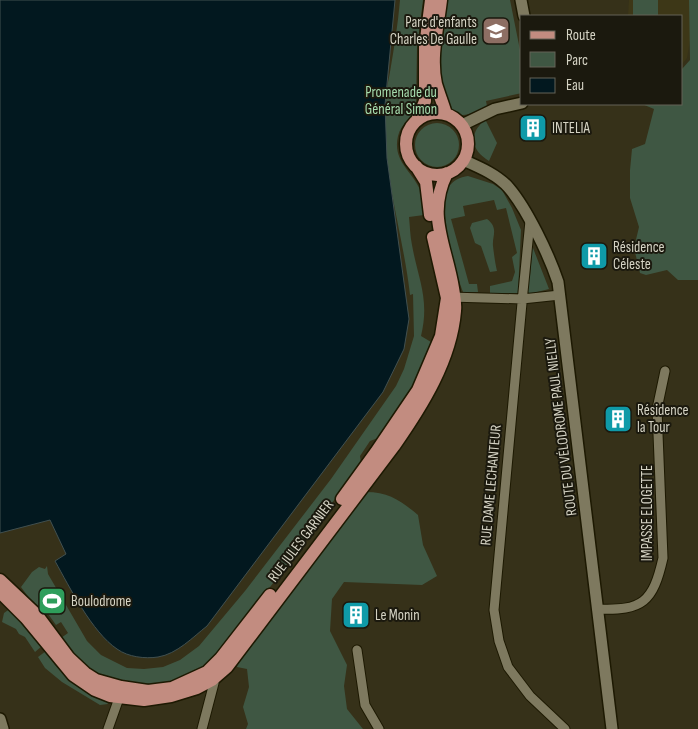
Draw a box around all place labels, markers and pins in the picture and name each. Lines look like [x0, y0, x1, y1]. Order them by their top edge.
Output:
place label: Parc d'enfants Charles De Gaulle [390, 13, 477, 49]
school or university icon: Parc d'enfants Charles De Gaulle [481, 16, 511, 46]
building icon: INTELIA [518, 113, 548, 143]
place label: INTELIA [552, 119, 591, 138]
place label: Résidence Céleste [613, 238, 665, 274]
building icon: Résidence Céleste [579, 241, 609, 271]
place label: Résidence la Tour [637, 401, 689, 437]
building icon: Résidence la Tour [603, 404, 633, 434]
sports icon: Boulodrome [37, 586, 67, 616]
place label: Boulodrome [71, 592, 131, 611]
building icon: Le Monin [341, 600, 371, 630]
place label: Le Monin [375, 606, 420, 625]

